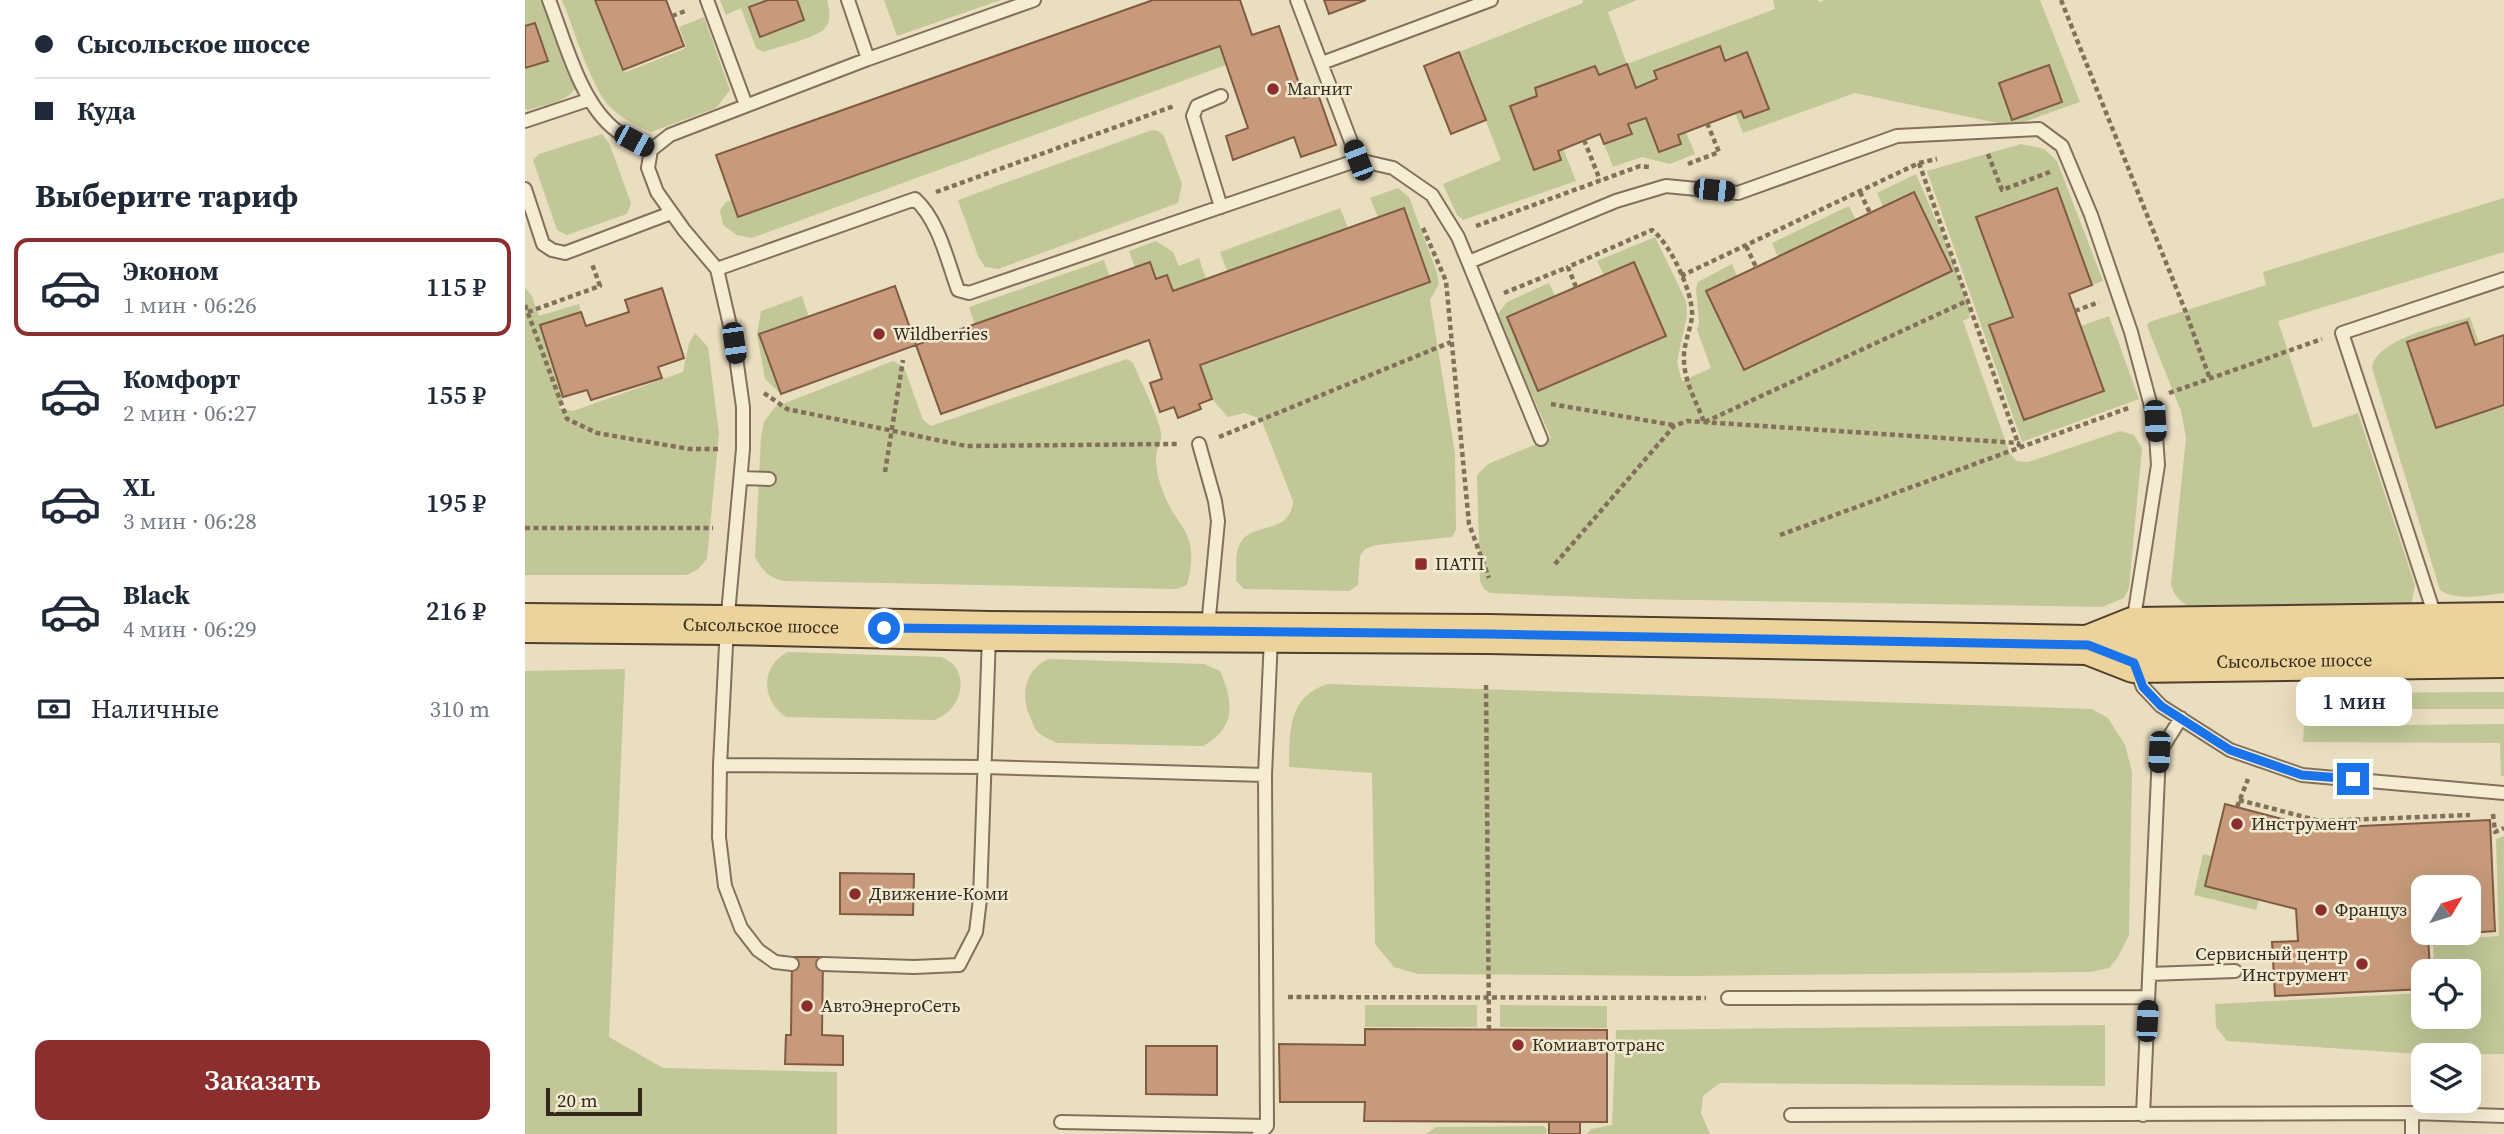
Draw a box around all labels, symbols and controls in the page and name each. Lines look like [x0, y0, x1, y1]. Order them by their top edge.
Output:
text: Сысольское шоссе [77, 26, 310, 62]
place label: Магнит [1287, 76, 1353, 101]
marker: Магнит [1265, 81, 1281, 97]
text: Куда [77, 93, 136, 129]
car [611, 122, 658, 160]
car [1341, 137, 1376, 183]
text: Выберите тариф [35, 174, 298, 218]
car [1693, 177, 1736, 203]
text: Эконом [123, 253, 219, 289]
icon: car [39, 256, 102, 319]
text: 115 ₽ [426, 269, 486, 305]
text: 1 мин · 06:26 [123, 289, 257, 321]
car [721, 321, 748, 365]
place label: Wildberries [893, 321, 988, 346]
marker: Wildberries [871, 326, 887, 342]
text: Комфорт [123, 361, 240, 397]
icon: car [39, 364, 102, 427]
text: 155 ₽ [426, 377, 486, 413]
text: 2 мин · 06:27 [123, 397, 257, 429]
car [2144, 399, 2167, 443]
text: XL [123, 469, 155, 505]
icon: car [39, 472, 102, 535]
text: 195 ₽ [426, 485, 486, 521]
text: 3 мин · 06:28 [123, 505, 257, 537]
place label: ПАТП [1435, 551, 1485, 576]
marker: ПАТП [1413, 556, 1429, 572]
text: Black [123, 577, 190, 613]
icon: car [39, 580, 102, 643]
text: 216 ₽ [426, 593, 486, 629]
street label: Сысольское шоссе [683, 612, 839, 640]
route start [868, 612, 900, 644]
text: 4 мин · 06:29 [123, 613, 257, 645]
street label: Сысольское шоссе [2216, 647, 2373, 674]
callout: 1 мин [2295, 678, 2411, 726]
text: 1 мин [2322, 685, 2386, 717]
icon: cash [35, 690, 73, 728]
text: Наличные [91, 691, 219, 727]
text: 310 m [429, 693, 490, 725]
car [2148, 730, 2171, 774]
route end [2337, 763, 2369, 795]
place label: Инструмент [2251, 811, 2358, 836]
marker: Инструмент [2229, 816, 2245, 832]
north arrow [2411, 875, 2481, 945]
map controls [2411, 875, 2481, 1113]
place label: Движение-Коми [869, 881, 1009, 906]
marker: Движение-Коми [847, 886, 863, 902]
place label: Француз [2335, 897, 2407, 922]
marker: Француз [2313, 902, 2329, 918]
place label: Сервисный центр Инструмент [2195, 941, 2348, 987]
marker: Сервисный центр Инструмент [2354, 956, 2370, 972]
button: locate [2411, 959, 2481, 1029]
place label: АвтоЭнергоСеть [821, 993, 960, 1018]
marker: АвтоЭнергоСеть [799, 998, 815, 1014]
car [2136, 999, 2159, 1043]
place label: Комиавтотранс [1532, 1032, 1665, 1057]
marker: Комиавтотранс [1510, 1037, 1526, 1053]
button: Заказать [35, 1040, 490, 1120]
button: layers [2411, 1043, 2481, 1113]
scale bar [546, 1085, 642, 1117]
text: 20 m [557, 1087, 598, 1113]

